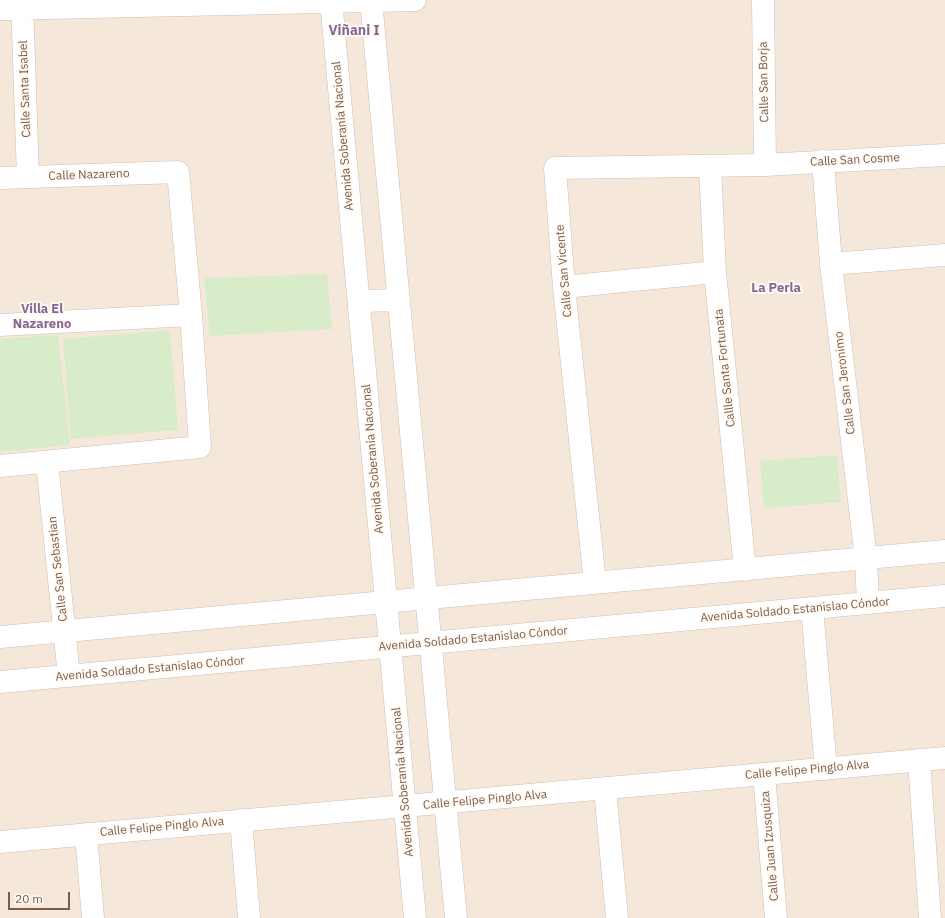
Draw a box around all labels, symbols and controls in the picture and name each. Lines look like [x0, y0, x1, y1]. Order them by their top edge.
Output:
district label: Viñani I [328, 23, 380, 39]
street label: Calle Santa Isabel [16, 40, 34, 138]
street label: Calle San Borja [756, 41, 772, 123]
street label: Avenida Soberanía Nacional [329, 61, 357, 211]
street label: Calle San Cosme [810, 150, 900, 170]
street label: Calle Nazareno [48, 166, 130, 184]
street label: Calle San Vicente [553, 224, 575, 318]
district label: La Perla [751, 280, 801, 296]
district label: Villa El Nazareno [13, 301, 71, 332]
street label: Callle Santa Fortunata [712, 308, 738, 428]
street label: Calle San Jeronimo [832, 331, 858, 435]
street label: Avenida Soberanía Nacional [359, 384, 387, 534]
street label: Calle San Sebastian [45, 516, 71, 622]
street label: Avenida Soldado Estanislao Cóndor [700, 595, 890, 625]
street label: Avenida Soldado Estanislao Cóndor [378, 624, 568, 654]
street label: Avenida Soldado Estanislao Cóndor [55, 654, 245, 684]
street label: Avenida Soberanía Nacional [389, 707, 417, 857]
street label: Calle Felipe Pinglo Alva [744, 757, 870, 783]
street label: Calle Felipe Pinglo Alva [422, 787, 548, 813]
street label: Calle Juan Izusquiza [758, 790, 782, 902]
street label: Calle Felipe Pinglo Alva [99, 814, 225, 840]
scale bar [10, 884, 72, 910]
text: 20 m [15, 891, 43, 906]

